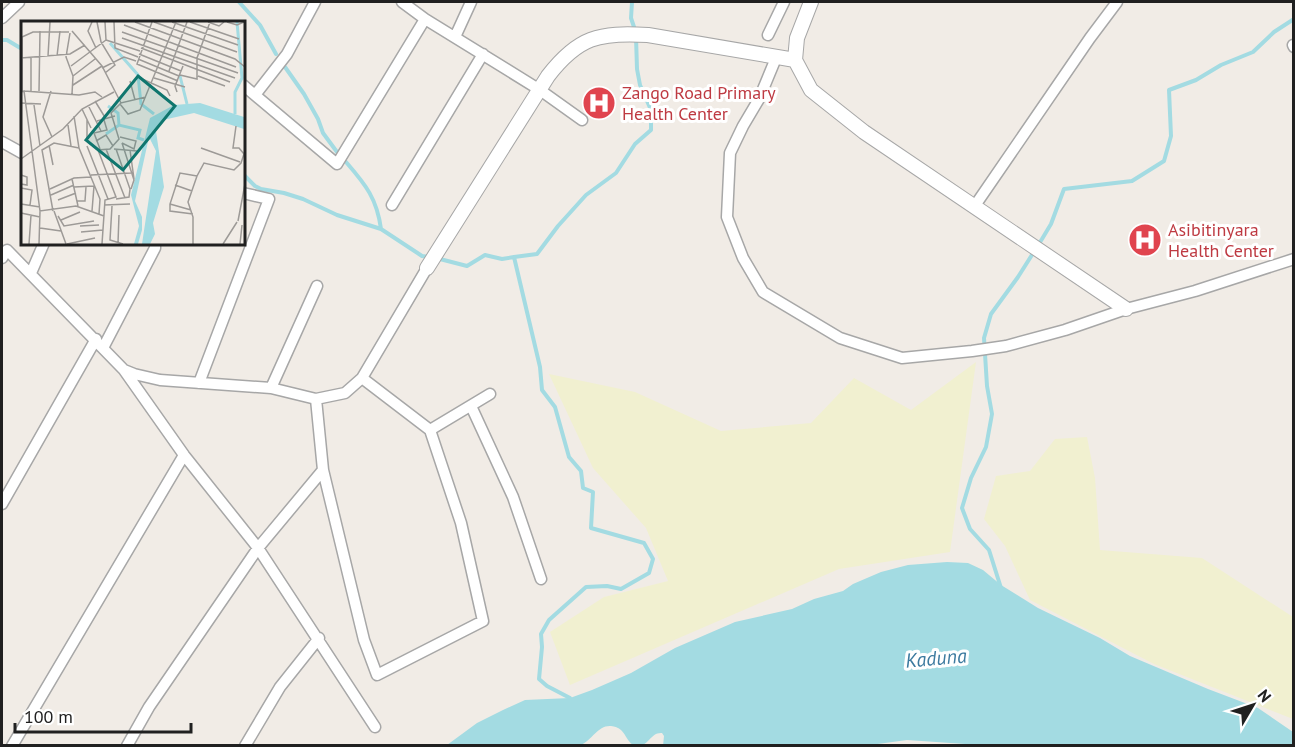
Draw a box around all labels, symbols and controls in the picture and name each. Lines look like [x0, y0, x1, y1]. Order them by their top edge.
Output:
inset map [21, 21, 244, 244]
place label: Zango Road Primary Health Center [622, 81, 776, 125]
hospital icon: Zango Road Primary Health Center [581, 85, 617, 121]
place label: Asibitinyara Health Center [1168, 218, 1274, 262]
hospital icon: Asibitinyara Health Center [1127, 222, 1163, 258]
water label: Kaduna [904, 642, 968, 674]
north arrow [1223, 675, 1283, 735]
text: N [1254, 685, 1276, 706]
scale bar [15, 696, 190, 734]
text: 100 m [24, 705, 73, 728]

